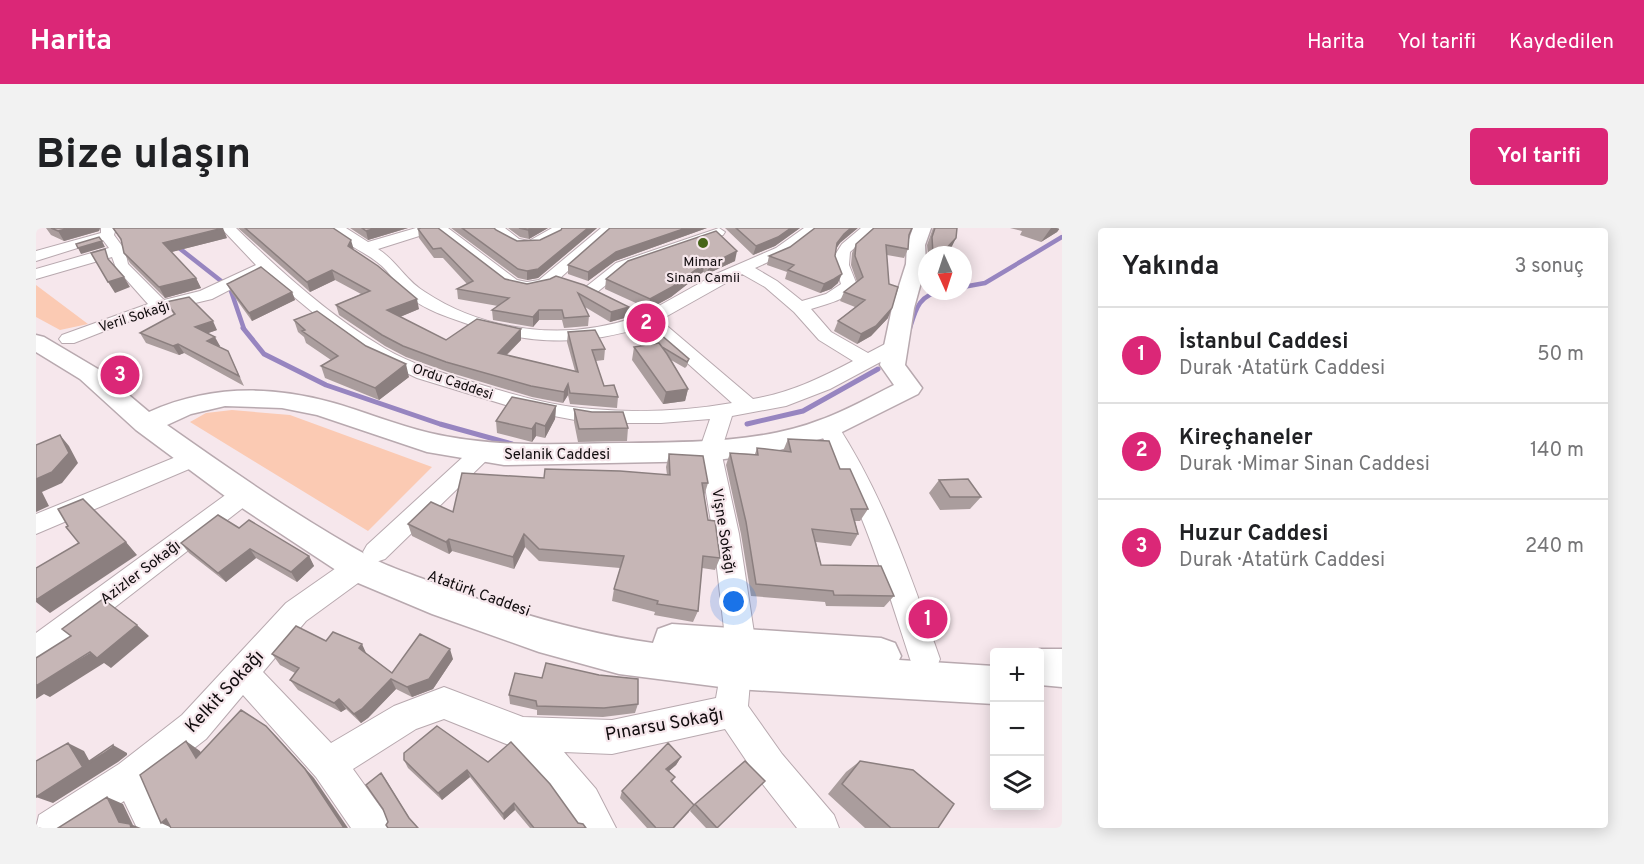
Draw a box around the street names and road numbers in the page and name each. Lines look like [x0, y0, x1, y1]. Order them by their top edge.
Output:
street label: Veril Sokağı [97, 298, 172, 337]
street label: Ordu Caddesi [410, 361, 495, 404]
street label: Selanik Caddesi [504, 446, 610, 465]
street label: Vişne Sokağı [706, 487, 739, 575]
street label: Azizler Sokağı [97, 537, 185, 610]
street label: Atatürk Caddesi [425, 567, 532, 622]
street label: Kelkit Sokağı [181, 646, 269, 738]
street label: Pınarsu Sokağı [603, 704, 725, 747]

